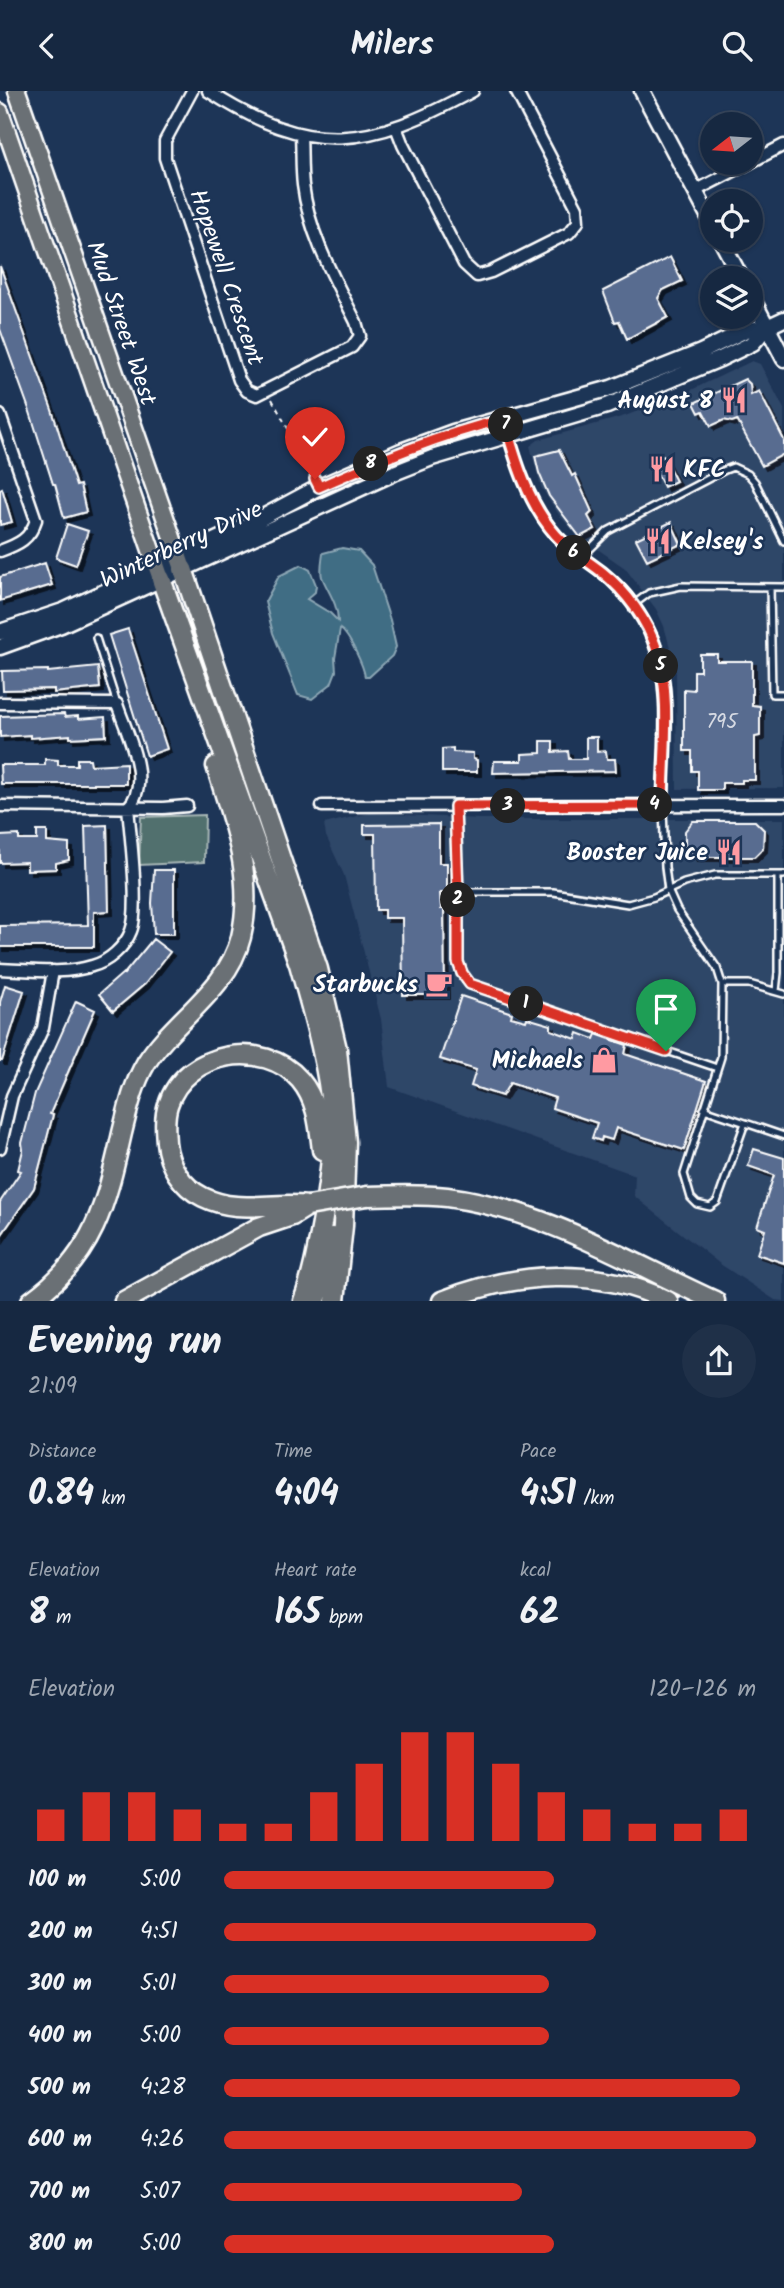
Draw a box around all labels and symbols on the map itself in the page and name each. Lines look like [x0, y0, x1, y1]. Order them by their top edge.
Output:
north arrow [700, 112, 763, 175]
street label: Hopewell Crescent [177, 184, 274, 372]
street label: Mud Street West [74, 236, 167, 412]
place label: August 8 [618, 382, 714, 421]
restaurant icon: August 8 [719, 385, 749, 415]
pin [285, 407, 345, 479]
pin: 7 [489, 407, 524, 443]
pin: 8 [354, 447, 388, 481]
place label: KFC [683, 451, 725, 490]
restaurant icon: KFC [647, 454, 677, 484]
street label: Winterberry Drive [94, 491, 270, 600]
place label: Kelsey's [679, 523, 763, 562]
restaurant icon: Kelsey's [643, 526, 673, 556]
pin: 6 [556, 535, 592, 571]
pin: 5 [644, 649, 678, 683]
house number: 795 [706, 706, 739, 739]
pin: 4 [638, 787, 672, 823]
pin: 3 [490, 789, 526, 823]
place label: Booster Juice [566, 834, 708, 873]
restaurant icon: Booster Juice [714, 837, 744, 867]
pin: 2 [440, 883, 476, 917]
place label: Starbucks [313, 966, 418, 1005]
cafe icon: Starbucks [424, 969, 454, 999]
pin [636, 979, 696, 1051]
pin: 1 [508, 986, 544, 1021]
place label: Michaels [492, 1042, 583, 1081]
shop icon: Michaels [589, 1045, 619, 1075]

